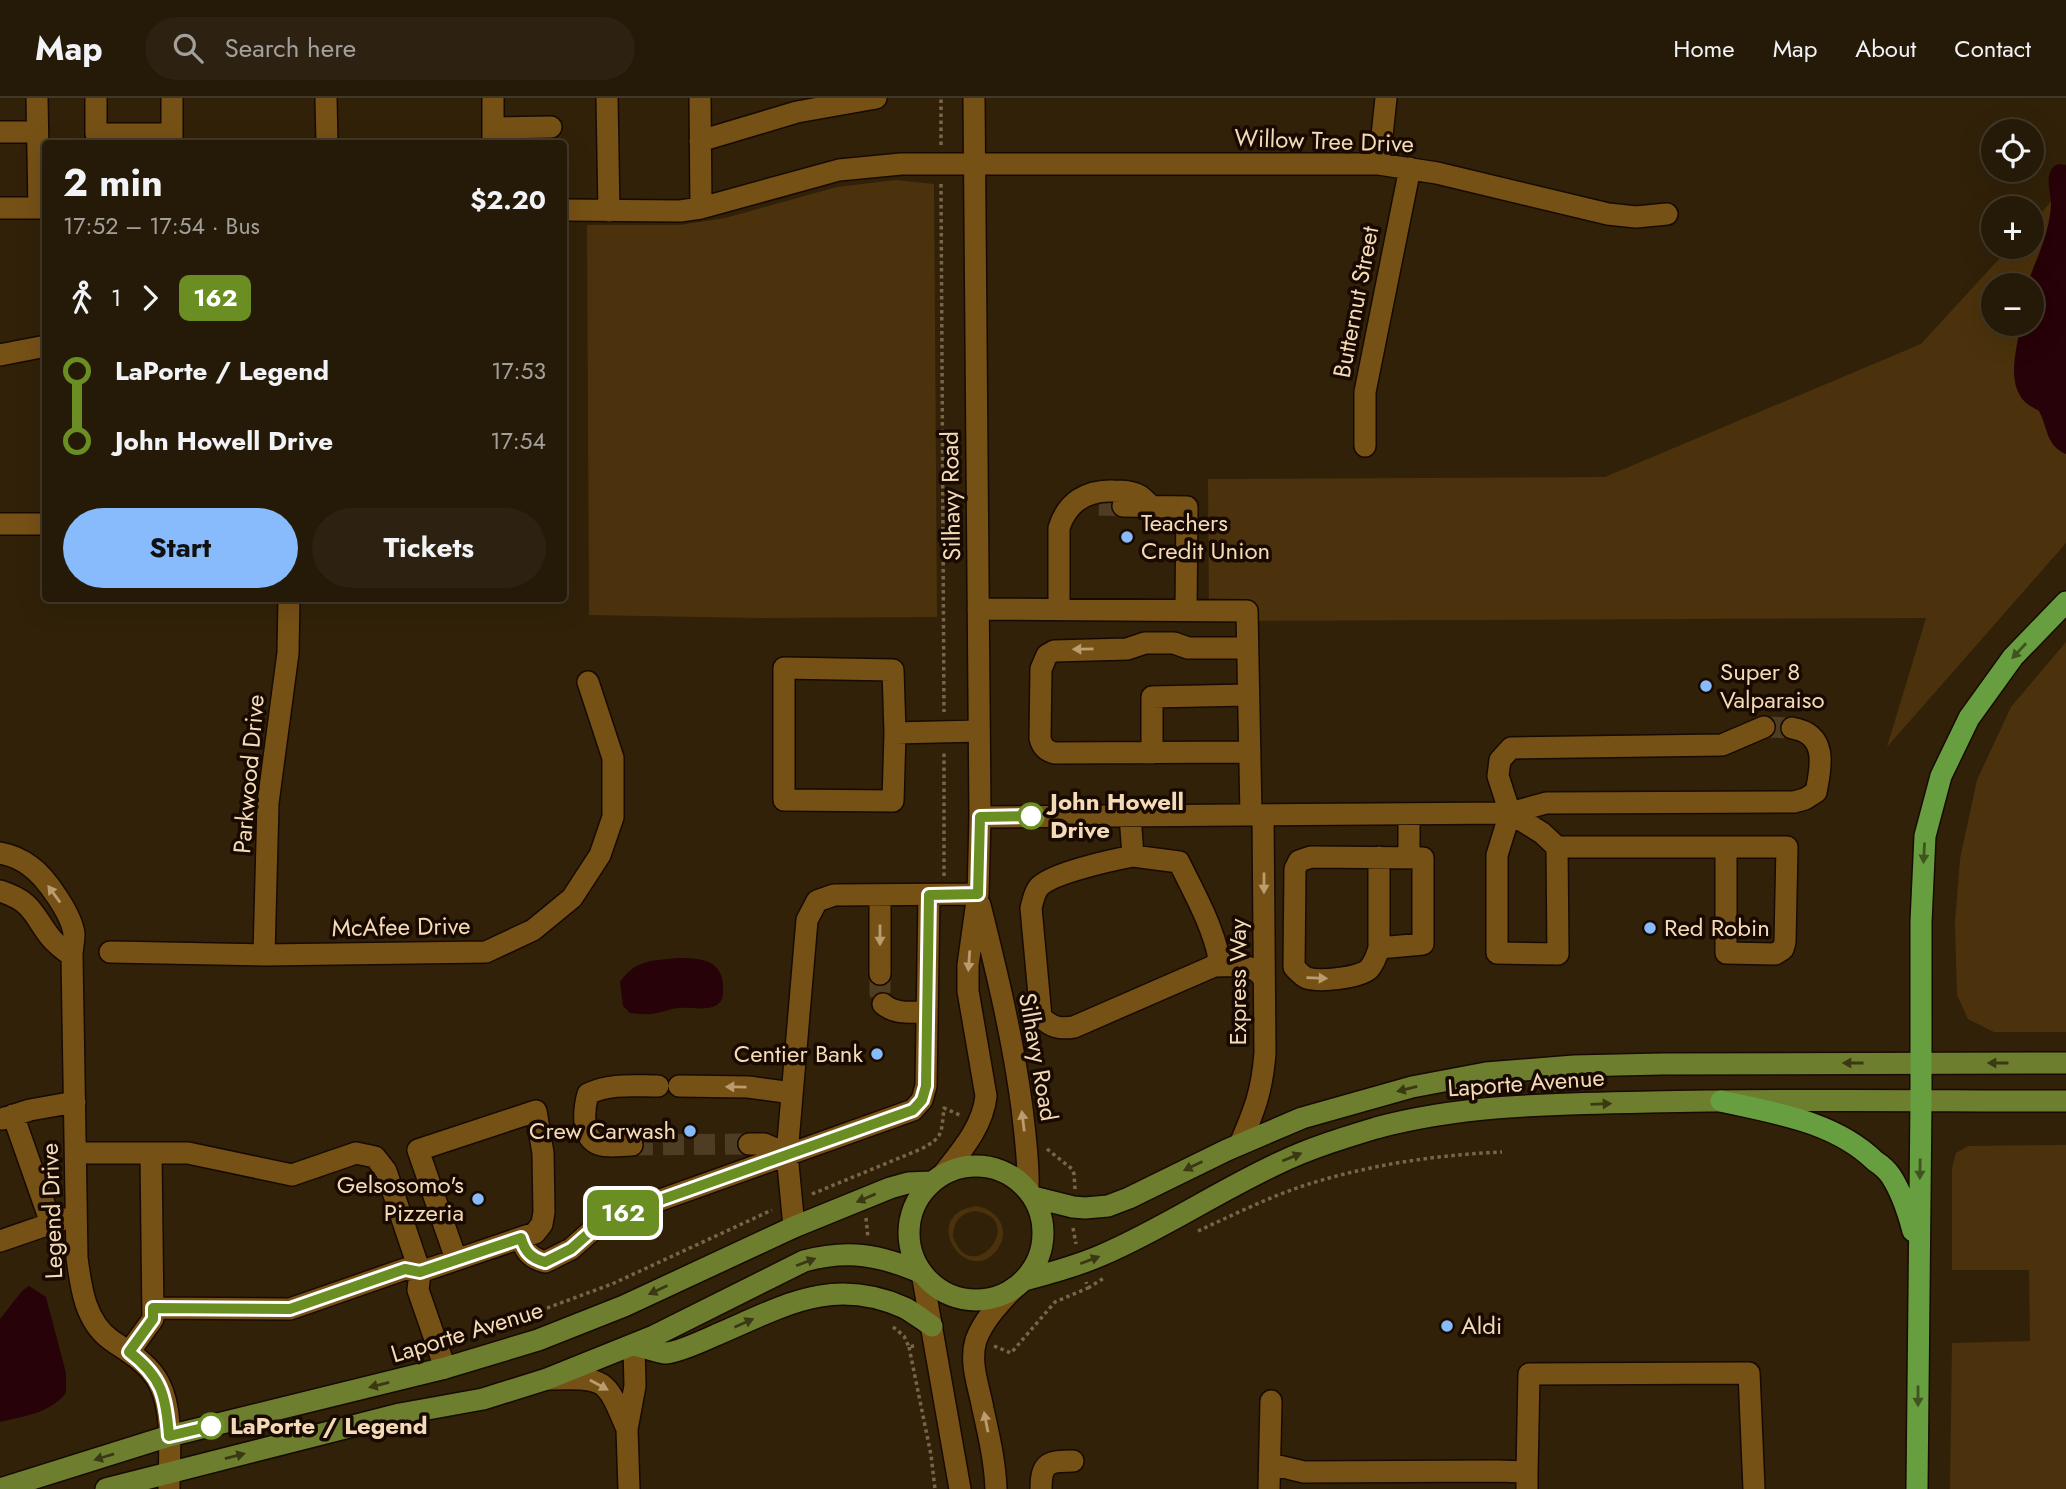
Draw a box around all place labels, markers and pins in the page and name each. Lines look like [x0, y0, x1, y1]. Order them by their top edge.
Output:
place label: Teachers Credit Union [1141, 505, 1270, 568]
marker: Teachers Credit Union [1119, 529, 1135, 545]
place label: Super 8 Valparaiso [1720, 654, 1825, 717]
marker: Super 8 Valparaiso [1698, 678, 1714, 694]
place label: John Howell Drive [1046, 784, 1184, 847]
marker: John Howell Drive [1018, 803, 1044, 829]
place label: Red Robin [1664, 910, 1770, 945]
marker: Red Robin [1642, 920, 1658, 936]
place label: Centier Bank [734, 1036, 863, 1071]
marker: Centier Bank [869, 1046, 885, 1062]
place label: Crew Carwash [529, 1113, 676, 1148]
marker: Crew Carwash [682, 1123, 698, 1139]
place label: Gelsosomo's Pizzeria [337, 1167, 464, 1230]
marker: Gelsosomo's Pizzeria [470, 1191, 486, 1207]
place label: Aldi [1461, 1308, 1502, 1343]
marker: Aldi [1439, 1318, 1455, 1334]
place label: LaPorte / Legend [230, 1408, 428, 1443]
marker: LaPorte / Legend [198, 1413, 224, 1439]

